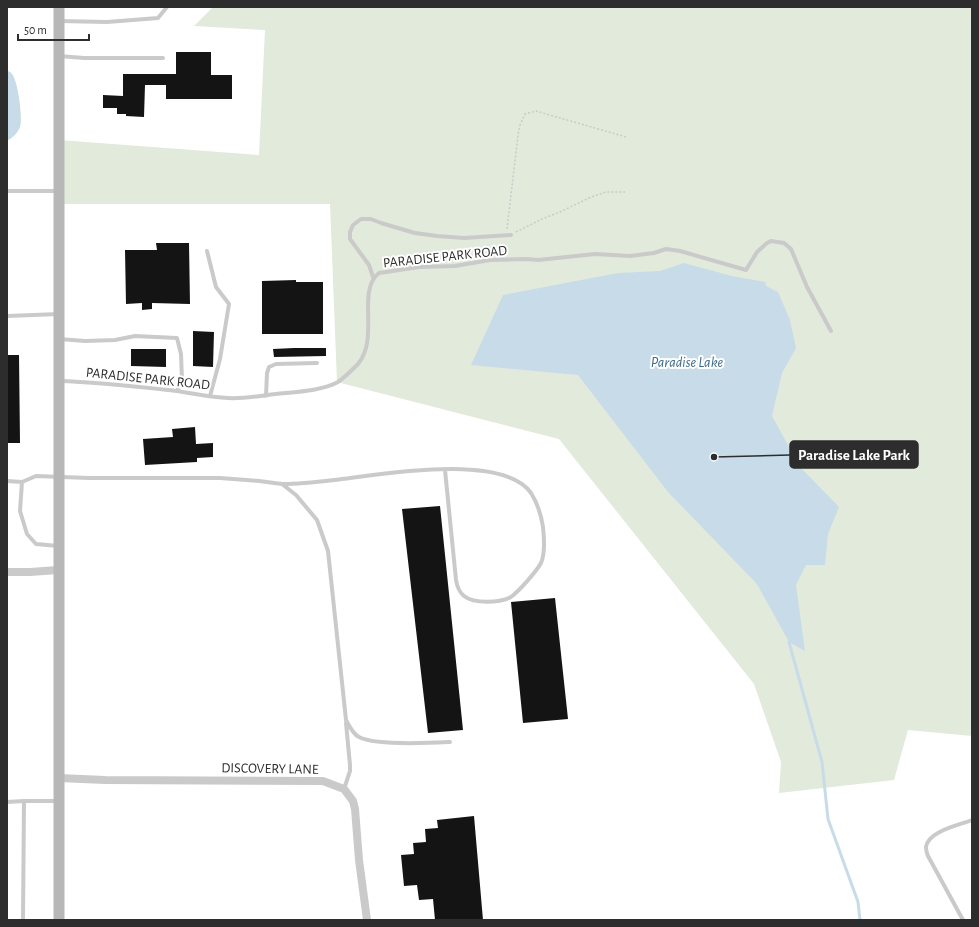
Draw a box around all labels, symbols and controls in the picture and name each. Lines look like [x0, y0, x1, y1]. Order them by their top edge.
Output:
scale bar [18, 16, 89, 42]
text: 50 m [24, 24, 47, 36]
street label: PARADISE PARK ROAD [382, 244, 508, 270]
water label: Paradise Lake [651, 355, 723, 370]
street label: PARADISE PARK ROAD [85, 366, 211, 392]
callout: Paradise Lake Park [790, 441, 918, 468]
text: Paradise Lake Park [798, 448, 911, 463]
street label: DISCOVERY LANE [221, 761, 319, 777]

